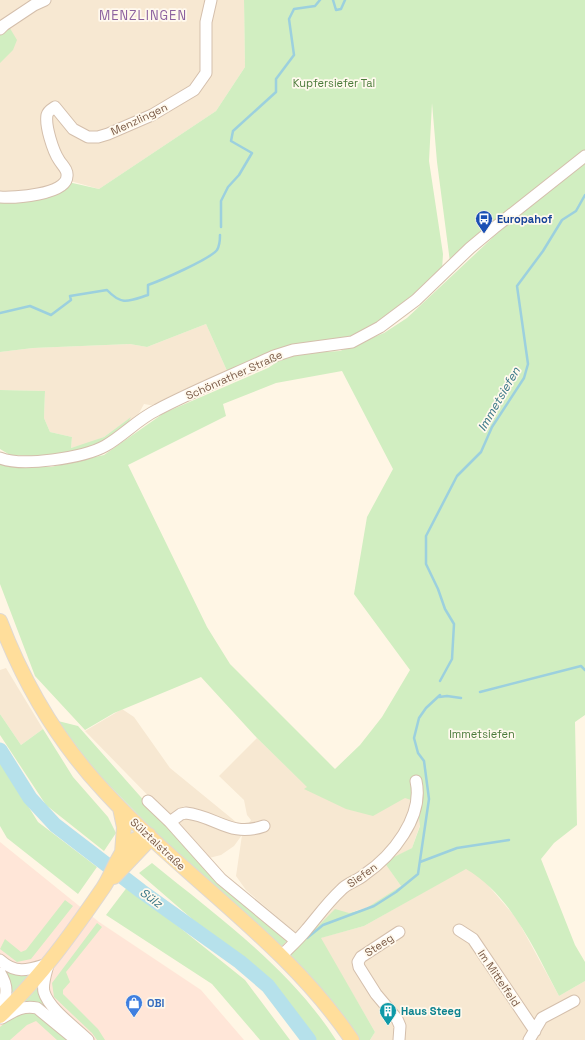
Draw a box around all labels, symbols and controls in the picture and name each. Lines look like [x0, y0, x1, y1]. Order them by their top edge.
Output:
district label: MENZLINGEN [99, 7, 187, 24]
park label: Kupfersiefer Tal [293, 76, 375, 90]
street label: Menzlingen [108, 100, 170, 138]
bus stop icon: Europahof [474, 209, 494, 234]
place label: Europahof [497, 212, 552, 226]
street label: Schönrather Straße [183, 347, 285, 403]
water label: Immetsiefen [474, 363, 524, 434]
park label: Immetsiefen [449, 727, 515, 741]
street label: Sülztalstraße [127, 815, 189, 873]
street label: Siefen [344, 860, 380, 890]
water label: Sülz [137, 885, 166, 912]
street label: Steeg [362, 930, 396, 960]
street label: Im Mittelfeld [475, 947, 523, 1009]
shop icon: OBI [124, 993, 144, 1018]
place label: OBI [147, 996, 164, 1010]
building icon: Haus Steeg [378, 1001, 398, 1026]
place label: Haus Steeg [401, 1004, 461, 1018]

